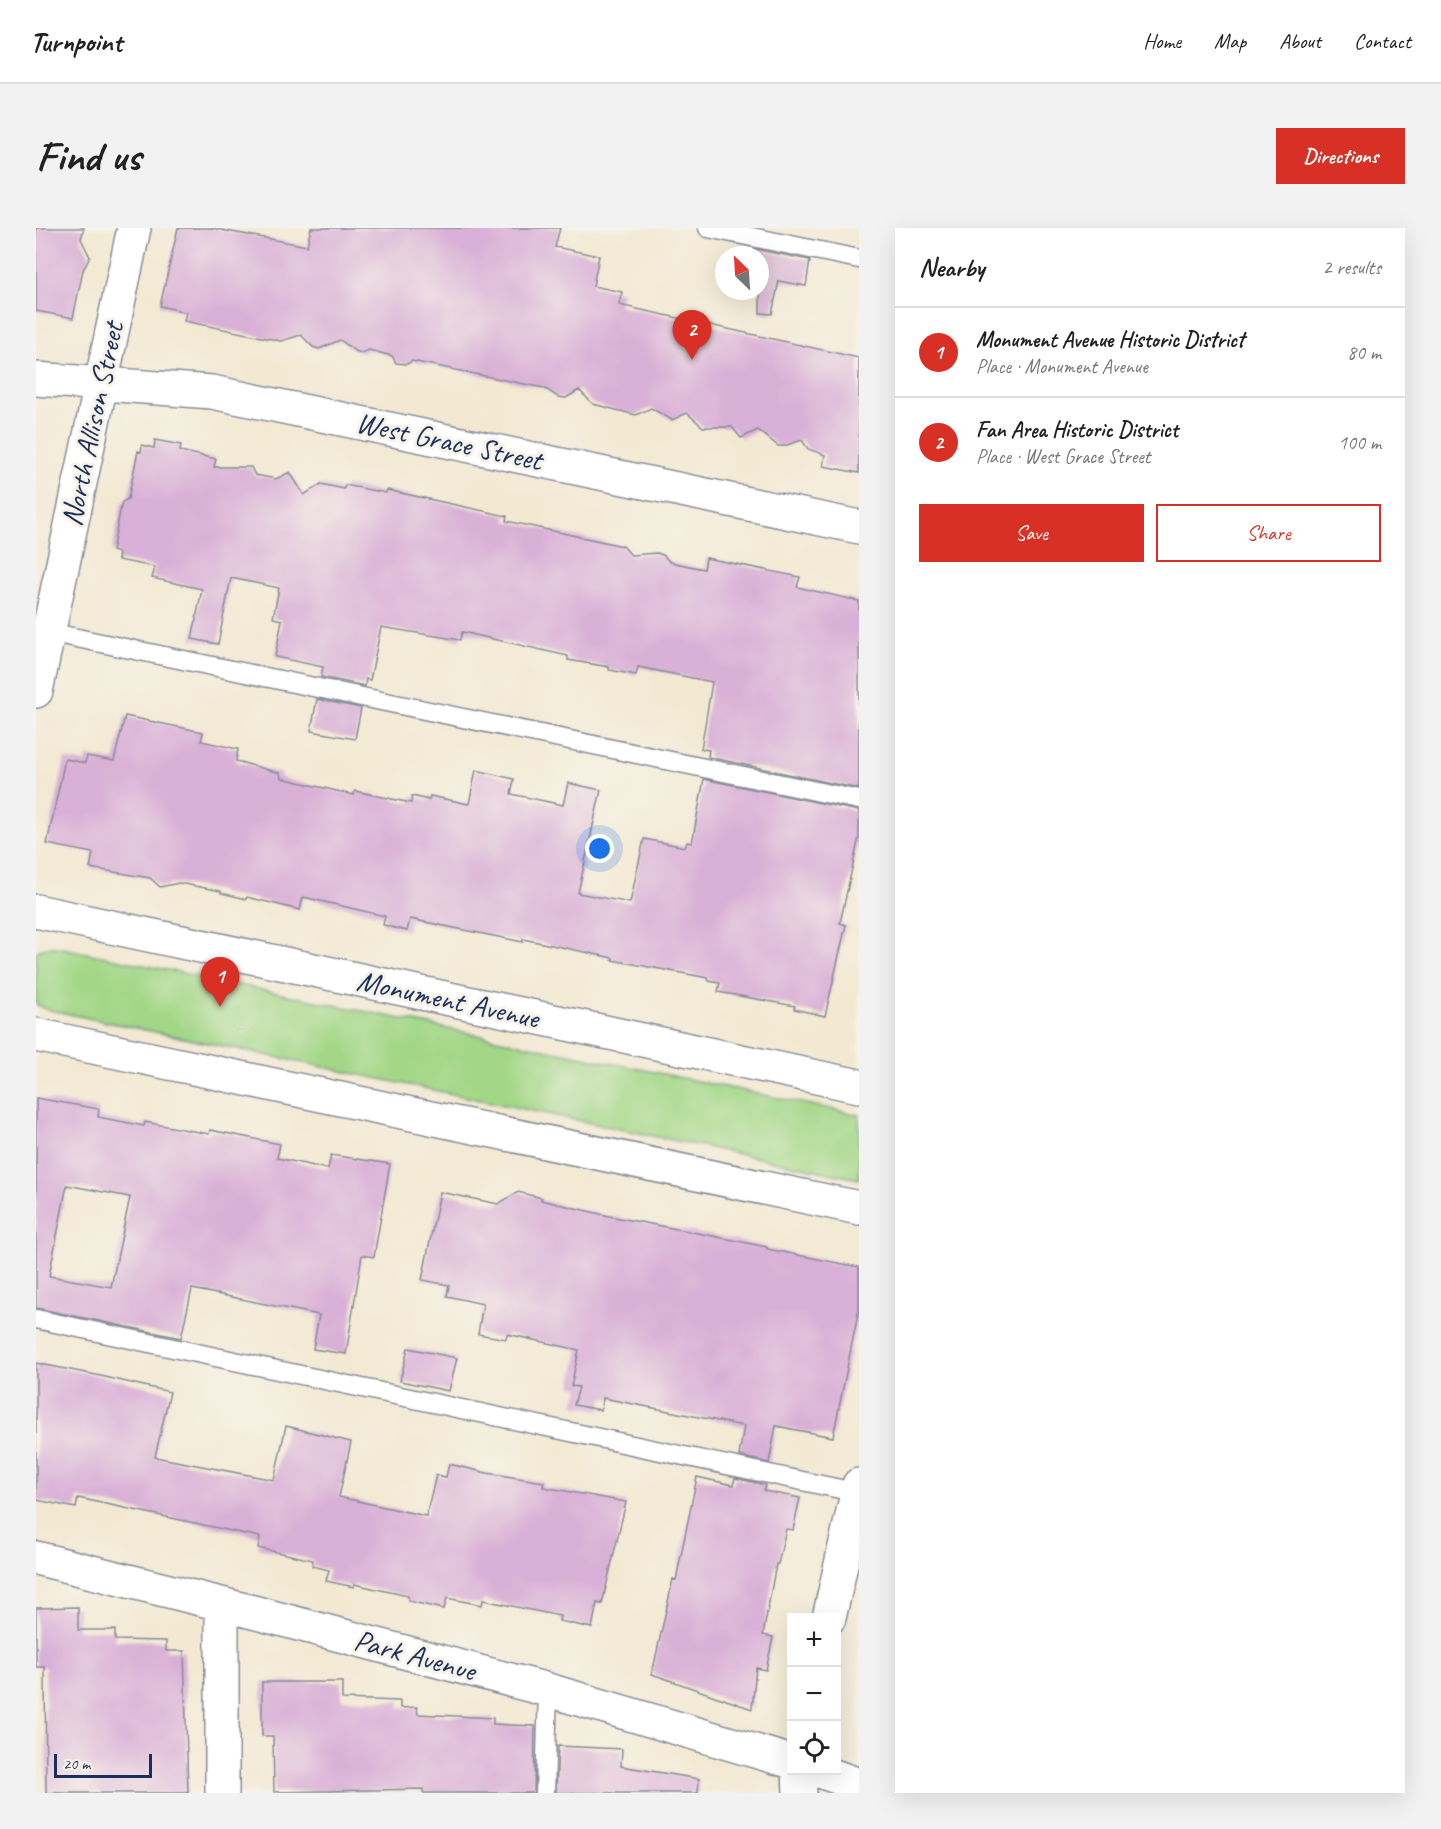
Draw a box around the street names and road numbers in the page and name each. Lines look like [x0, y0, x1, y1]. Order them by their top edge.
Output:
street label: North Allison Street [52, 316, 133, 529]
street label: West Grace Street [353, 403, 548, 480]
street label: Monument Avenue [354, 961, 544, 1037]
street label: Park Avenue [350, 1621, 482, 1690]

